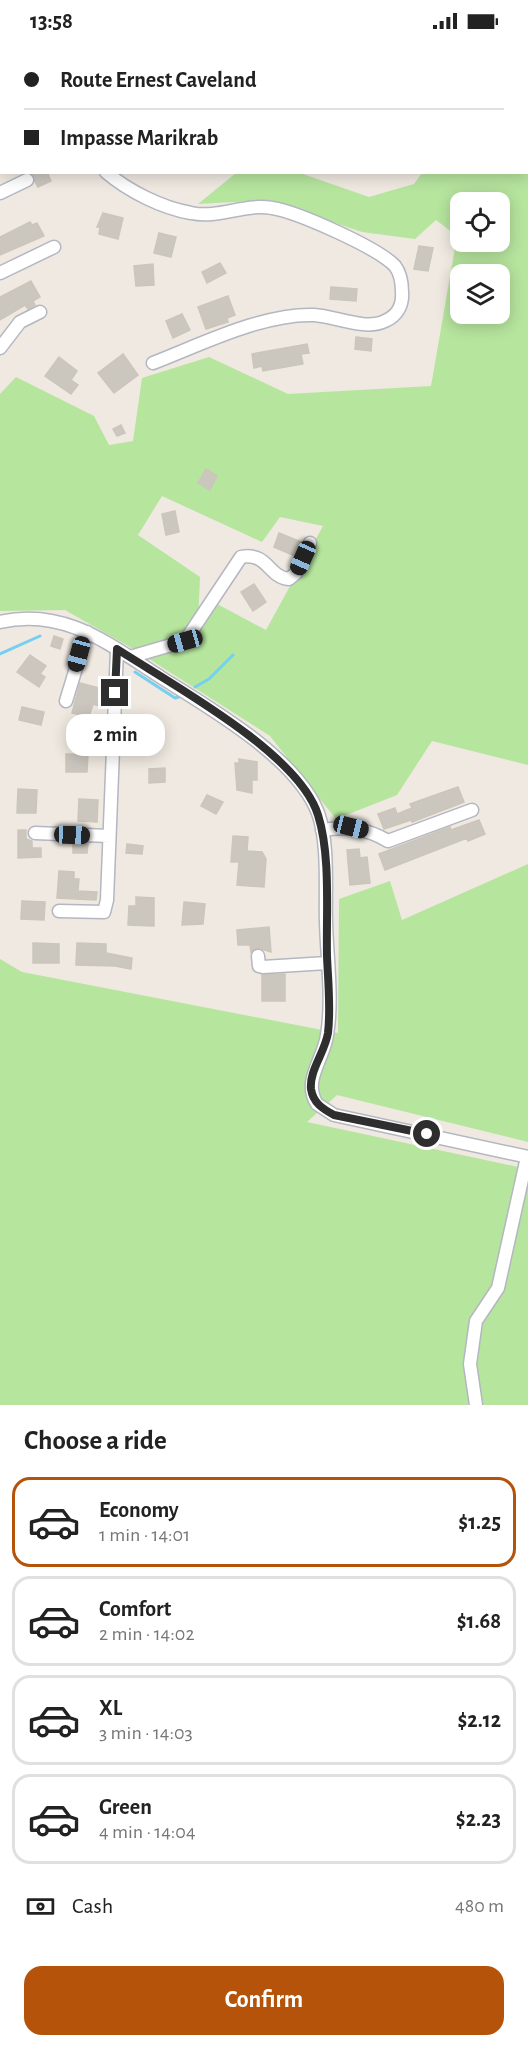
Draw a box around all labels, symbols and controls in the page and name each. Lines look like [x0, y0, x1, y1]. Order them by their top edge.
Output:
text: 13:58 [30, 10, 73, 32]
text: Route Ernest Caveland [60, 69, 257, 91]
text: Impasse Marikrab [60, 127, 218, 149]
map controls [450, 192, 510, 324]
button: locate [450, 192, 510, 252]
button: layers [450, 264, 510, 324]
car [287, 538, 319, 578]
car [165, 627, 205, 655]
car [66, 634, 92, 674]
route end [101, 679, 128, 706]
callout: 2 min [66, 714, 164, 756]
text: 2 min [93, 725, 138, 745]
car [331, 814, 371, 840]
car [54, 825, 90, 845]
route start [413, 1120, 440, 1147]
text: Choose a ride [24, 1427, 167, 1454]
icon: car [27, 1495, 81, 1549]
text: Economy [99, 1499, 179, 1521]
text: $1.25 [458, 1511, 501, 1533]
text: 1 min · 14:01 [99, 1525, 190, 1545]
icon: car [27, 1594, 81, 1648]
text: Comfort [99, 1598, 171, 1620]
text: $1.68 [457, 1610, 501, 1632]
text: 2 min · 14:02 [99, 1624, 194, 1644]
icon: car [27, 1693, 81, 1747]
text: XL [99, 1697, 122, 1719]
text: $2.12 [457, 1709, 501, 1731]
text: 3 min · 14:03 [99, 1723, 193, 1743]
icon: car [27, 1792, 81, 1846]
text: Green [99, 1796, 152, 1818]
text: $2.23 [456, 1808, 501, 1830]
text: 4 min · 14:04 [99, 1822, 196, 1842]
icon: cash [24, 1890, 57, 1923]
text: Cash [72, 1895, 113, 1917]
text: 480 m [455, 1896, 504, 1916]
button: Confirm [24, 1966, 504, 2035]

